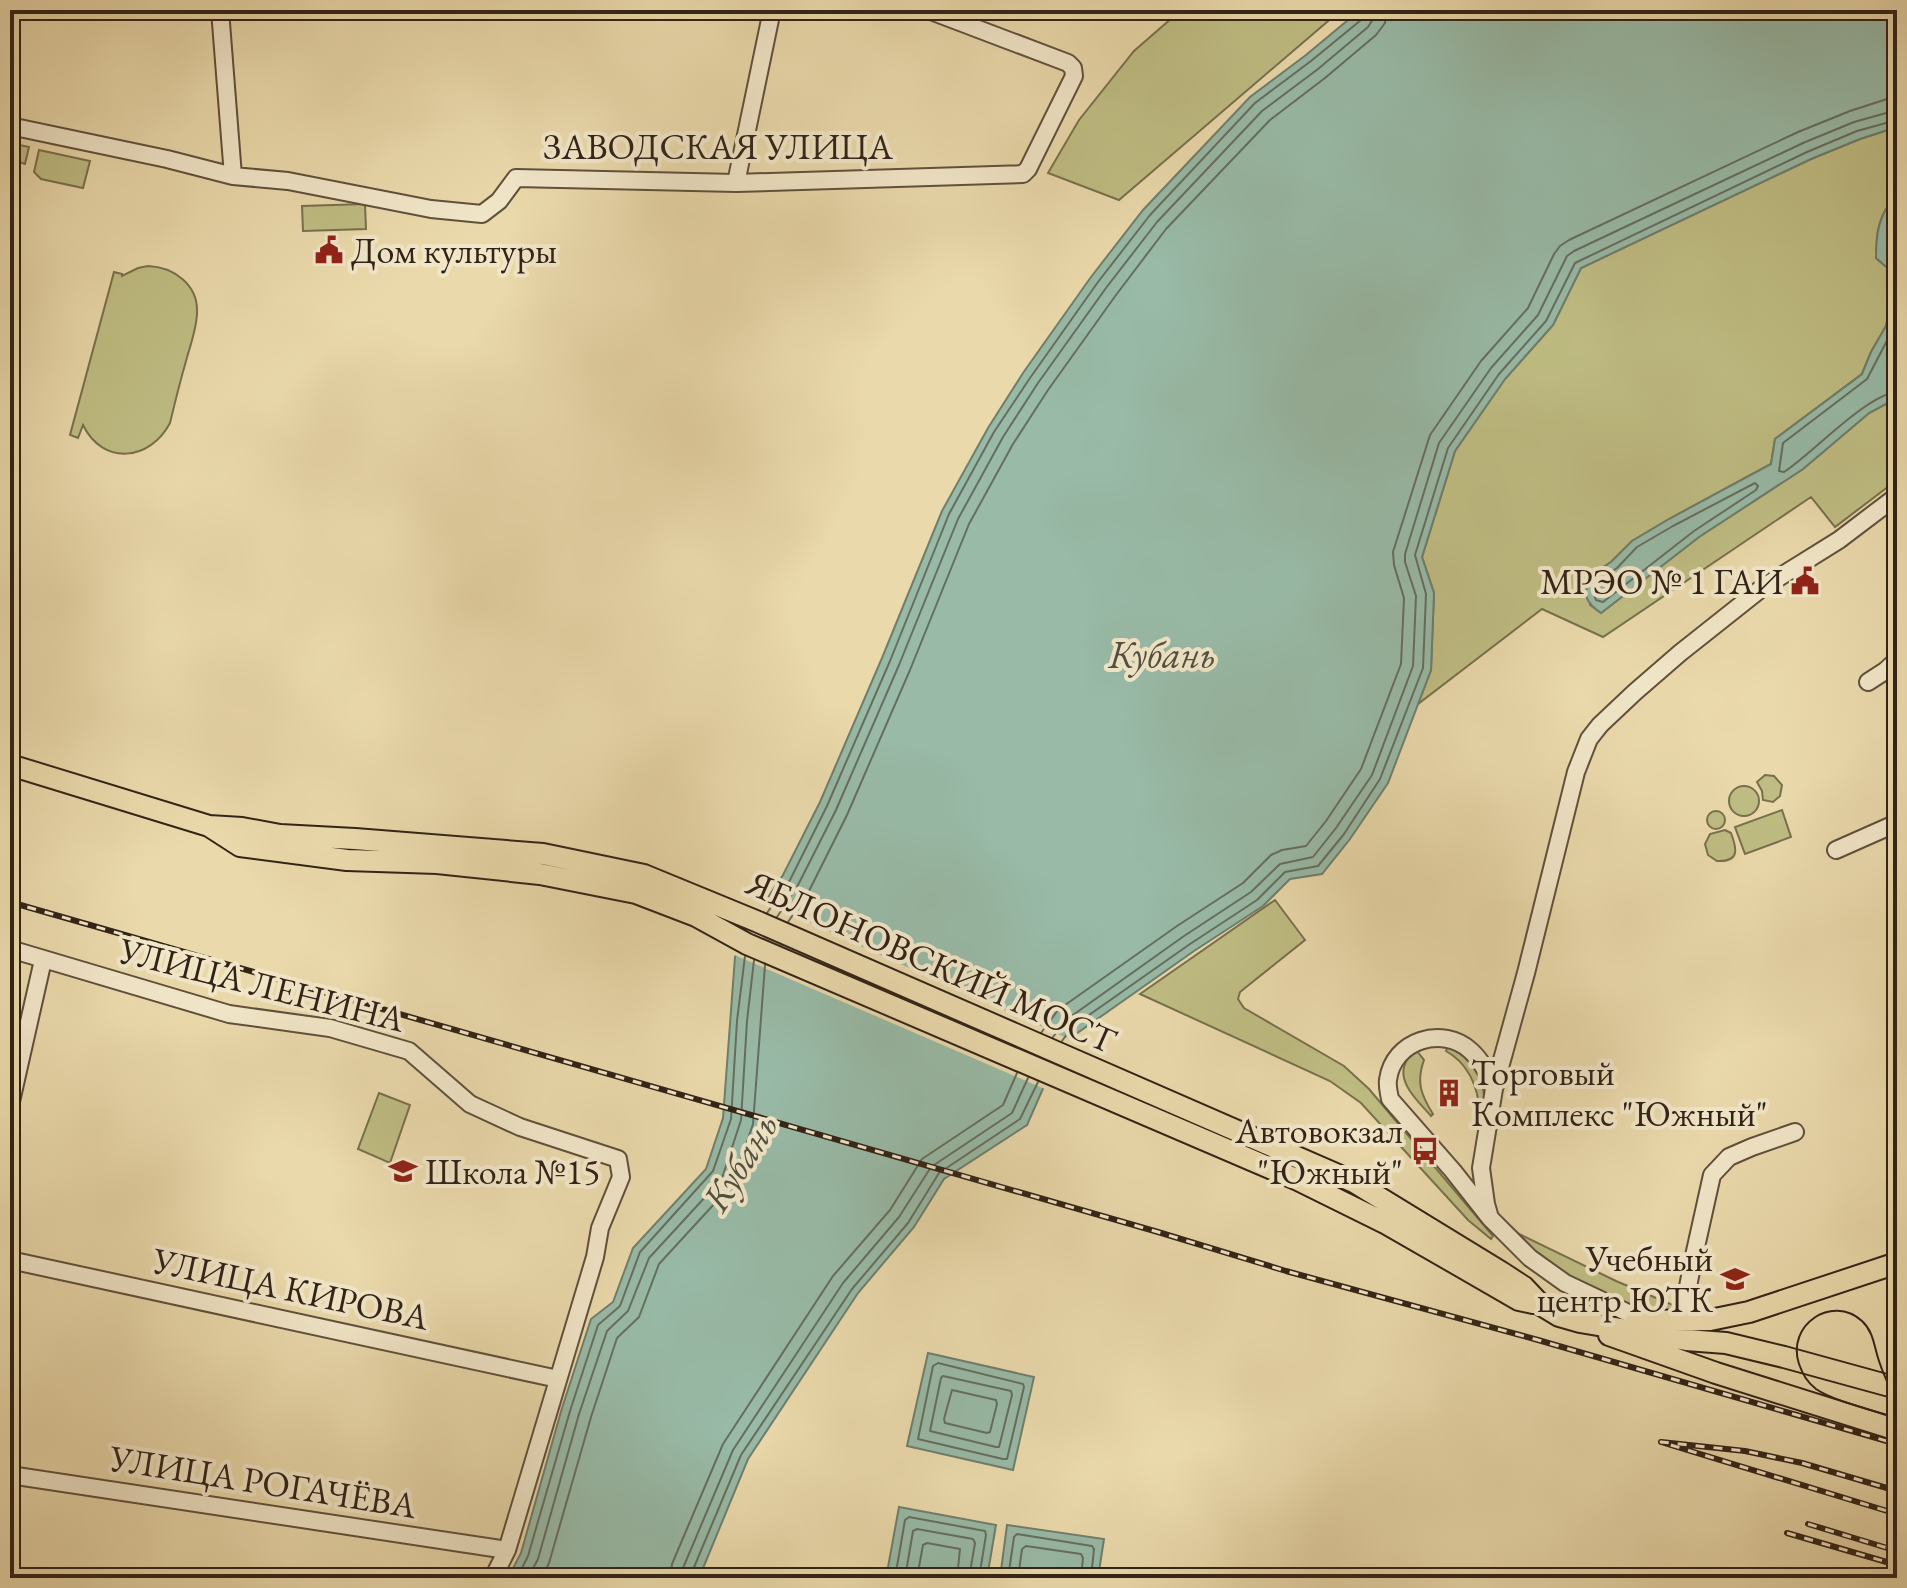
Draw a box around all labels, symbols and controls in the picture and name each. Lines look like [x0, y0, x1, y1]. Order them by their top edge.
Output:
street label: ЗАВОДСКАЯ УЛИЦА [543, 123, 894, 170]
place label: Дом культуры [351, 227, 557, 274]
public building icon: Дом культуры [314, 235, 344, 265]
place label: МРЭО № 1 ГАИ [1540, 558, 1783, 605]
public building icon: МРЭО № 1 ГАИ [1790, 566, 1820, 596]
water label: Кубань [1108, 629, 1215, 678]
street label: ЯБЛОНОВСКИЙ МОСТ [739, 858, 1125, 1064]
street label: УЛИЦА ЛЕНИНА [113, 926, 411, 1043]
place label: Торговый Комплекс "Южный" [1471, 1049, 1768, 1137]
building icon: Торговый Комплекс "Южный" [1434, 1078, 1464, 1108]
water label: Кубань [690, 1103, 789, 1221]
place label: Автовокзал "Южный" [1234, 1107, 1403, 1195]
bus stop icon: Автовокзал "Южный" [1410, 1136, 1440, 1166]
place label: Школа №15 [425, 1148, 600, 1195]
school or university icon: Школа №15 [388, 1156, 418, 1186]
place label: Учебный центр ЮТК [1537, 1235, 1713, 1323]
street label: УЛИЦА КИРОВА [148, 1236, 434, 1341]
school or university icon: Учебный центр ЮТК [1720, 1264, 1750, 1294]
street label: УЛИЦА РОГАЧЁВА [105, 1434, 421, 1529]

